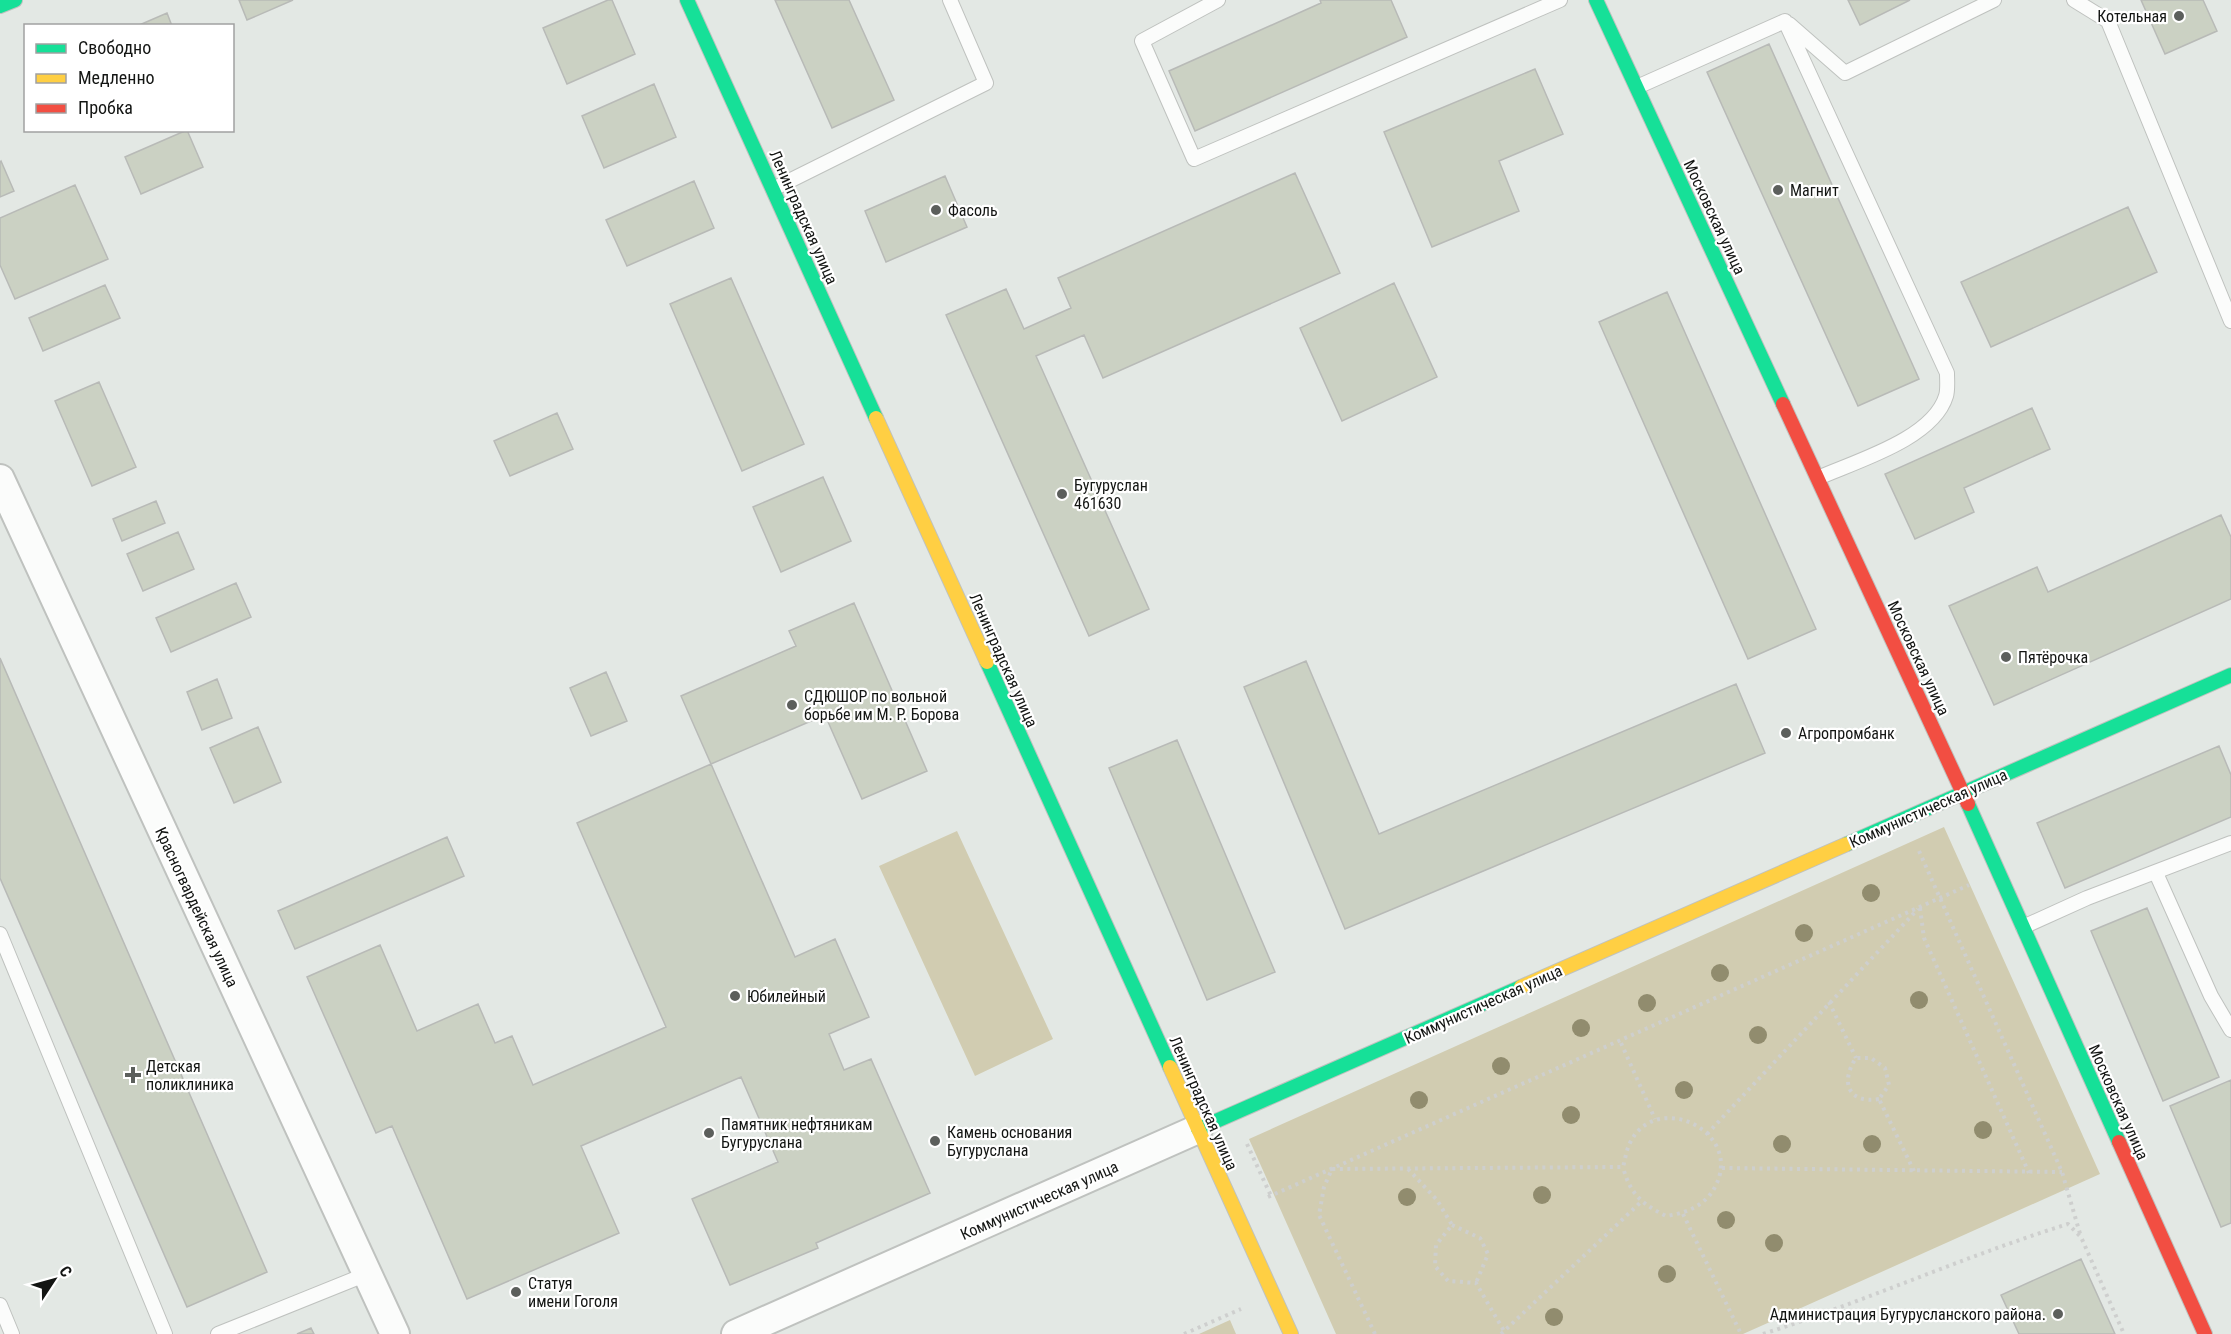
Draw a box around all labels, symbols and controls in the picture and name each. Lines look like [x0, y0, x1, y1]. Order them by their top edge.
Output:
place label: Котельная [2097, 7, 2167, 26]
marker: Котельная [2172, 9, 2186, 23]
legend [24, 24, 234, 132]
text: Свободно [78, 37, 151, 58]
text: Медленно [78, 67, 155, 88]
text: Пробка [78, 97, 133, 118]
street label: Ленинградская улица [765, 147, 842, 287]
street label: Московская улица [1680, 157, 1749, 277]
place label: Магнит [1790, 181, 1839, 200]
marker: Магнит [1771, 183, 1785, 197]
place label: Фасоль [948, 201, 998, 220]
marker: Фасоль [929, 203, 943, 217]
place label: Бугуруслан 461630 [1074, 476, 1148, 513]
marker: Бугуруслан 461630 [1055, 487, 1069, 501]
street label: Ленинградская улица [965, 590, 1042, 730]
street label: Московская улица [1884, 598, 1953, 718]
place label: Пятёрочка [2018, 648, 2088, 667]
marker: Пятёрочка [1999, 650, 2013, 664]
place label: СДЮШОР по вольной борьбе им М. Р. Борова [804, 687, 959, 724]
marker: СДЮШОР по вольной борьбе им М. Р. Борова [785, 698, 799, 712]
place label: Агропромбанк [1798, 724, 1895, 743]
marker: Агропромбанк [1779, 726, 1793, 740]
street label: Коммунистическая улица [1846, 765, 2010, 852]
street label: Красногвардейская улица [151, 824, 242, 990]
street label: Коммунистическая улица [1401, 961, 1565, 1048]
place label: Юбилейный [747, 987, 826, 1006]
marker: Юбилейный [728, 989, 742, 1003]
street label: Ленинградская улица [1165, 1033, 1242, 1173]
street label: Московская улица [2085, 1042, 2152, 1163]
place label: Детская поликлиника [146, 1057, 234, 1094]
marker: Детская поликлиника [124, 1066, 142, 1084]
place label: Памятник нефтяникам Бугуруслана [721, 1115, 873, 1152]
place label: Камень основания Бугуруслана [947, 1123, 1072, 1160]
marker: Памятник нефтяникам Бугуруслана [702, 1126, 716, 1140]
marker: Камень основания Бугуруслана [928, 1134, 942, 1148]
street label: Коммунистическая улица [957, 1157, 1121, 1244]
north arrow [24, 1250, 84, 1310]
text: С [55, 1262, 76, 1281]
place label: Статуя имени Гоголя [528, 1274, 618, 1311]
marker: Статуя имени Гоголя [509, 1285, 523, 1299]
place label: Администрация Бугурусланского района. [1770, 1305, 2046, 1324]
marker: Администрация Бугурусланского района. [2051, 1307, 2065, 1321]

